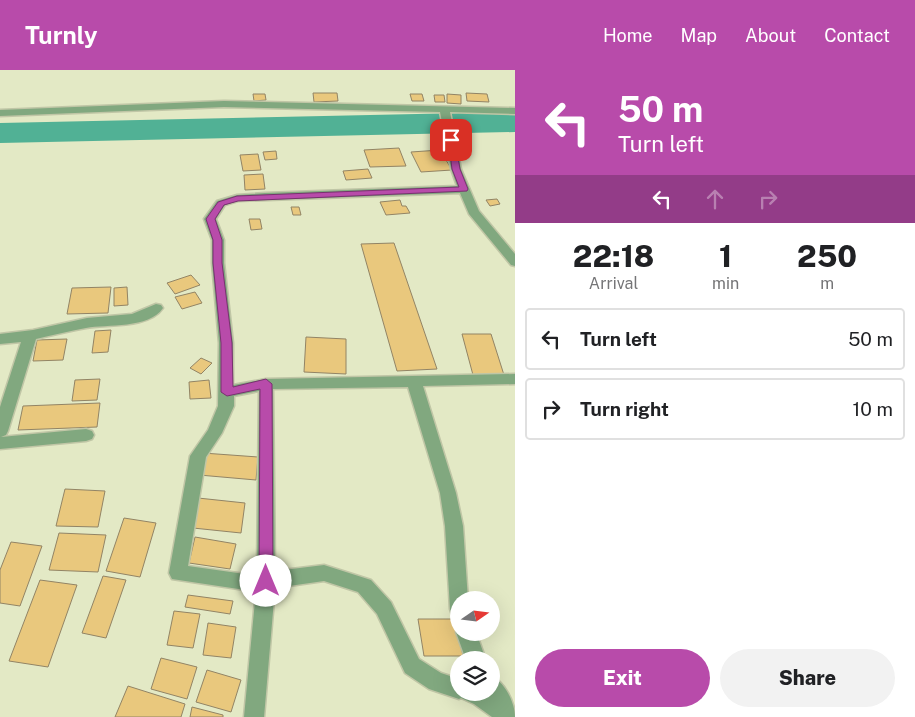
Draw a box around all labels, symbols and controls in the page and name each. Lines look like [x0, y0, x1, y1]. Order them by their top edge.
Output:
text: Turnly [25, 21, 98, 49]
text: Home [603, 25, 653, 46]
text: Map [681, 25, 717, 46]
text: About [745, 25, 796, 46]
text: Contact [824, 25, 890, 46]
text: 50 m [618, 89, 703, 130]
icon: left [535, 90, 600, 155]
pin [430, 119, 472, 161]
icon: arrive [437, 126, 465, 154]
text: Turn left [618, 131, 704, 157]
icon: left [648, 185, 676, 213]
icon: ahead [701, 185, 729, 213]
icon: right [754, 185, 782, 213]
text: 22:18 [573, 238, 654, 274]
text: 1 [719, 238, 732, 274]
text: 250 [797, 238, 857, 274]
text: Arrival [589, 274, 638, 293]
text: min [712, 274, 739, 293]
text: m [820, 274, 834, 293]
icon: left [537, 325, 565, 353]
text: Turn left [580, 328, 657, 350]
text: 50 m [848, 328, 893, 350]
icon: right [537, 395, 565, 423]
text: Turn right [580, 398, 669, 420]
text: 10 m [853, 398, 893, 420]
position arrow [239, 554, 291, 606]
north arrow [450, 591, 500, 641]
map controls [450, 591, 500, 701]
button: Exit [535, 649, 710, 707]
button: Share [720, 649, 895, 707]
button: layers [450, 651, 500, 701]

